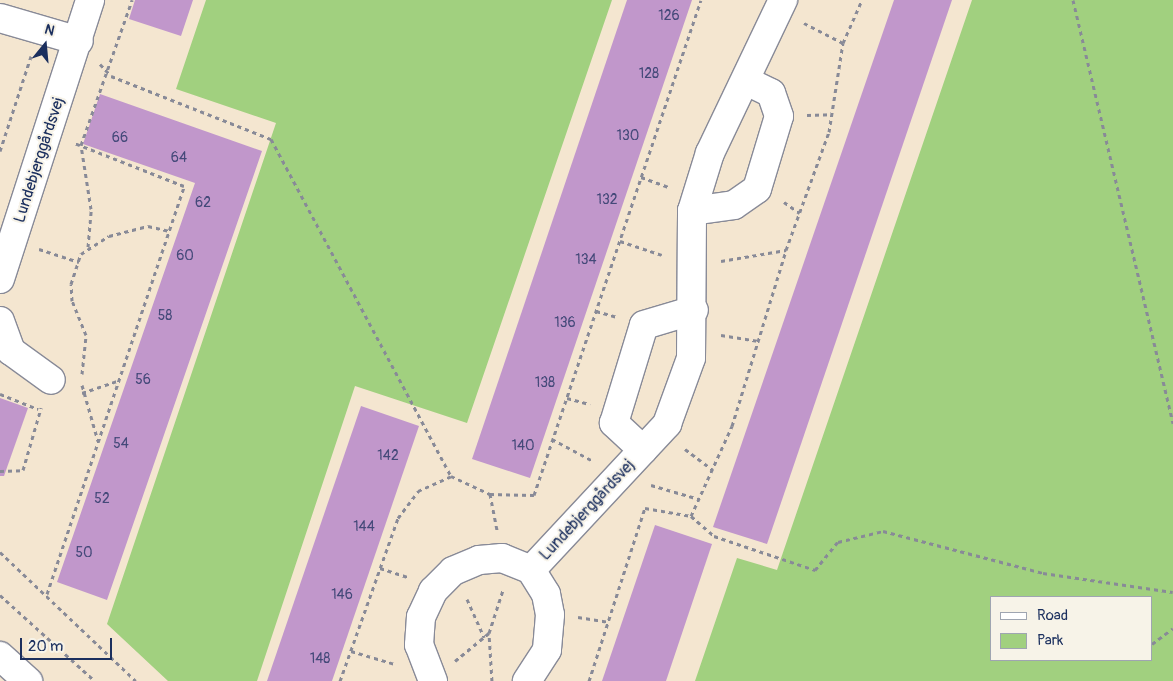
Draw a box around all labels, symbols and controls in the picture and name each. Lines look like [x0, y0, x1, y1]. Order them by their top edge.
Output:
house number: 126 [658, 8, 680, 24]
north arrow [20, 20, 70, 70]
text: N [43, 21, 57, 40]
house number: 128 [639, 66, 659, 82]
street label: Lundebjerggårdsvej [10, 95, 68, 225]
house number: 130 [617, 128, 639, 144]
house number: 66 [112, 130, 128, 146]
house number: 64 [171, 150, 187, 166]
house number: 132 [596, 192, 618, 208]
house number: 62 [195, 195, 211, 211]
house number: 60 [176, 248, 194, 264]
house number: 134 [575, 252, 597, 268]
house number: 58 [158, 308, 172, 324]
house number: 136 [554, 315, 576, 331]
house number: 56 [135, 372, 151, 388]
house number: 138 [535, 375, 555, 391]
house number: 54 [113, 436, 129, 452]
house number: 140 [511, 438, 535, 454]
house number: 142 [377, 448, 399, 464]
street label: Lundebjerggårdsvej [535, 456, 639, 564]
house number: 52 [94, 491, 110, 507]
house number: 144 [353, 519, 375, 535]
house number: 50 [75, 545, 93, 561]
house number: 146 [331, 587, 353, 603]
legend [990, 596, 1153, 661]
text: Road [1037, 606, 1068, 625]
scale bar [22, 628, 115, 660]
text: Park [1037, 631, 1063, 650]
text: 20 m [28, 637, 63, 656]
house number: 148 [310, 651, 330, 667]

